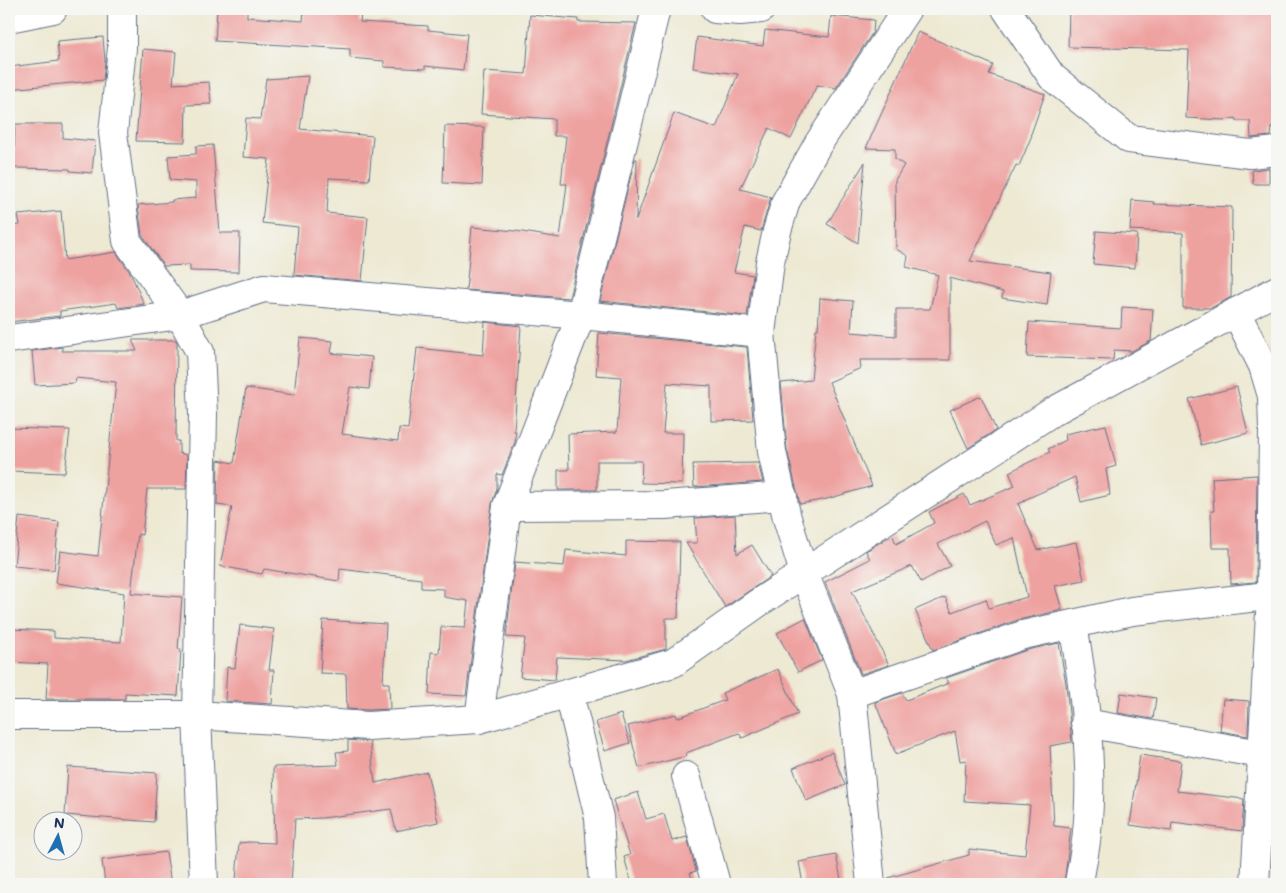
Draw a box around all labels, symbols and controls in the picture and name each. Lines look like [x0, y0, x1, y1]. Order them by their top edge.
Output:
north arrow [32, 810, 82, 860]
text: N [53, 813, 66, 833]

